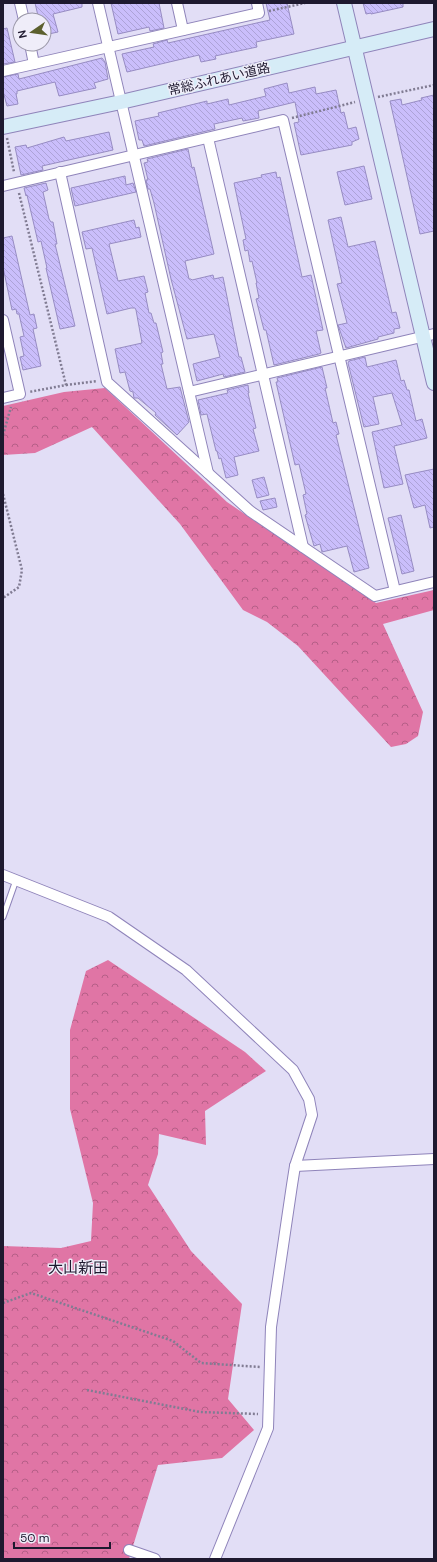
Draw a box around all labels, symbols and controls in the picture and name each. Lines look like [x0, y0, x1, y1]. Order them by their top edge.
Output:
north arrow [12, 12, 52, 52]
text: N [15, 29, 30, 40]
street label: 常総ふれあい道路 [166, 59, 272, 99]
district label: 大山新田 [48, 1258, 108, 1278]
scale bar [14, 1524, 110, 1550]
text: 50 m [20, 1530, 49, 1546]

